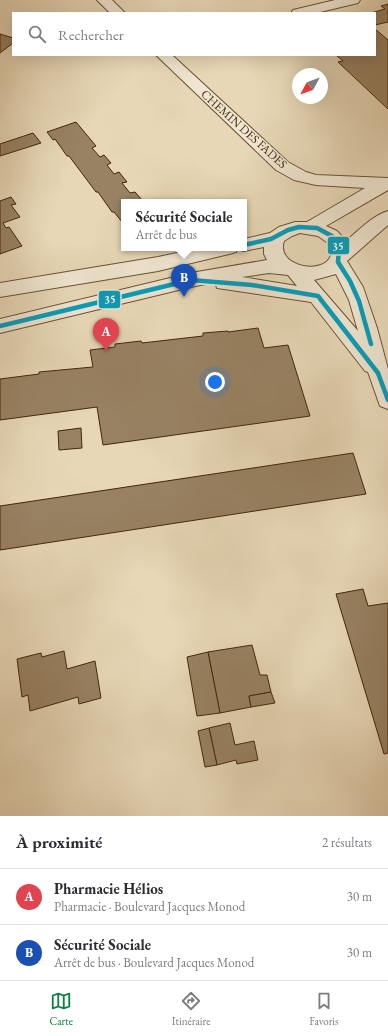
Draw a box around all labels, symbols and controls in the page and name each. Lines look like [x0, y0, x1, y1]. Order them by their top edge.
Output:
search box [12, 12, 376, 56]
icon: search [26, 23, 48, 45]
text: Rechercher [58, 25, 124, 44]
north arrow [292, 68, 328, 104]
street label: CHEMIN DES FADES [198, 86, 291, 172]
popup [121, 199, 247, 251]
text: Sécurité Sociale [136, 207, 232, 226]
text: Arrêt de bus [136, 226, 197, 243]
line badge: 35 [327, 236, 350, 255]
text: 35 [332, 239, 344, 253]
pin: B [171, 264, 197, 297]
line badge: 35 [98, 290, 121, 309]
text: 35 [104, 292, 116, 306]
pin: A [93, 318, 119, 351]
your location [205, 372, 225, 392]
text: À proximité [16, 831, 102, 853]
text: 2 résultats [322, 834, 372, 851]
text: Pharmacie Hélios [54, 879, 163, 898]
text: A [24, 888, 34, 905]
text: 30 m [347, 888, 372, 905]
text: Pharmacie · Boulevard Jacques Monod [54, 898, 245, 915]
text: Sécurité Sociale [54, 935, 151, 954]
text: B [25, 944, 33, 961]
text: 30 m [347, 944, 372, 961]
text: Arrêt de bus · Boulevard Jacques Monod [54, 954, 254, 971]
tab: Carte [49, 990, 73, 1028]
tab: Itinéraire [172, 990, 210, 1028]
tab: Favoris [309, 990, 339, 1028]

